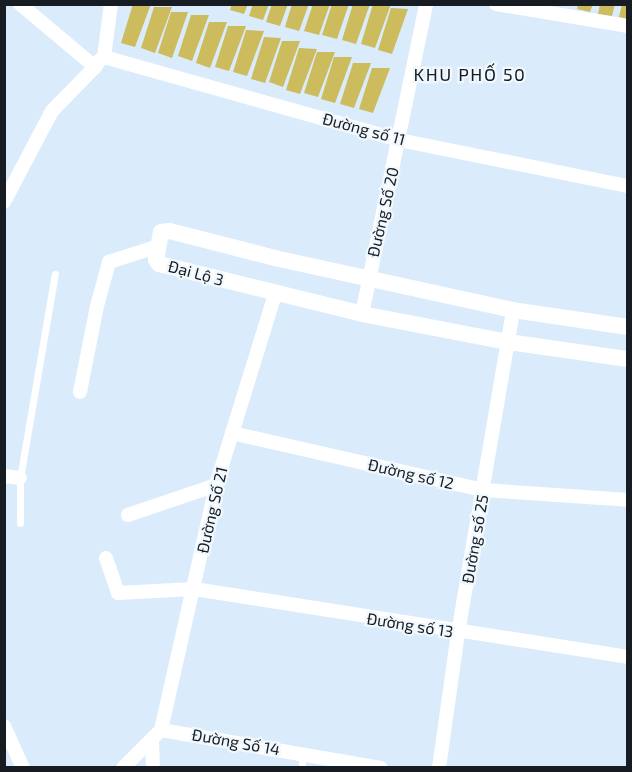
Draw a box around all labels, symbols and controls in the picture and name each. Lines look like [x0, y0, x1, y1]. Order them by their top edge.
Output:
district label: KHU PHỐ 50 [414, 63, 526, 85]
street label: Đường số 11 [321, 109, 407, 149]
street label: Đường Số 20 [363, 165, 403, 259]
street label: Đại Lộ 3 [166, 256, 226, 290]
street label: Đường số 12 [366, 455, 456, 493]
street label: Đường Số 21 [193, 465, 231, 555]
street label: Đường số 25 [458, 493, 492, 585]
street label: Đường số 13 [365, 609, 455, 641]
street label: Đường Số 14 [190, 725, 282, 759]

